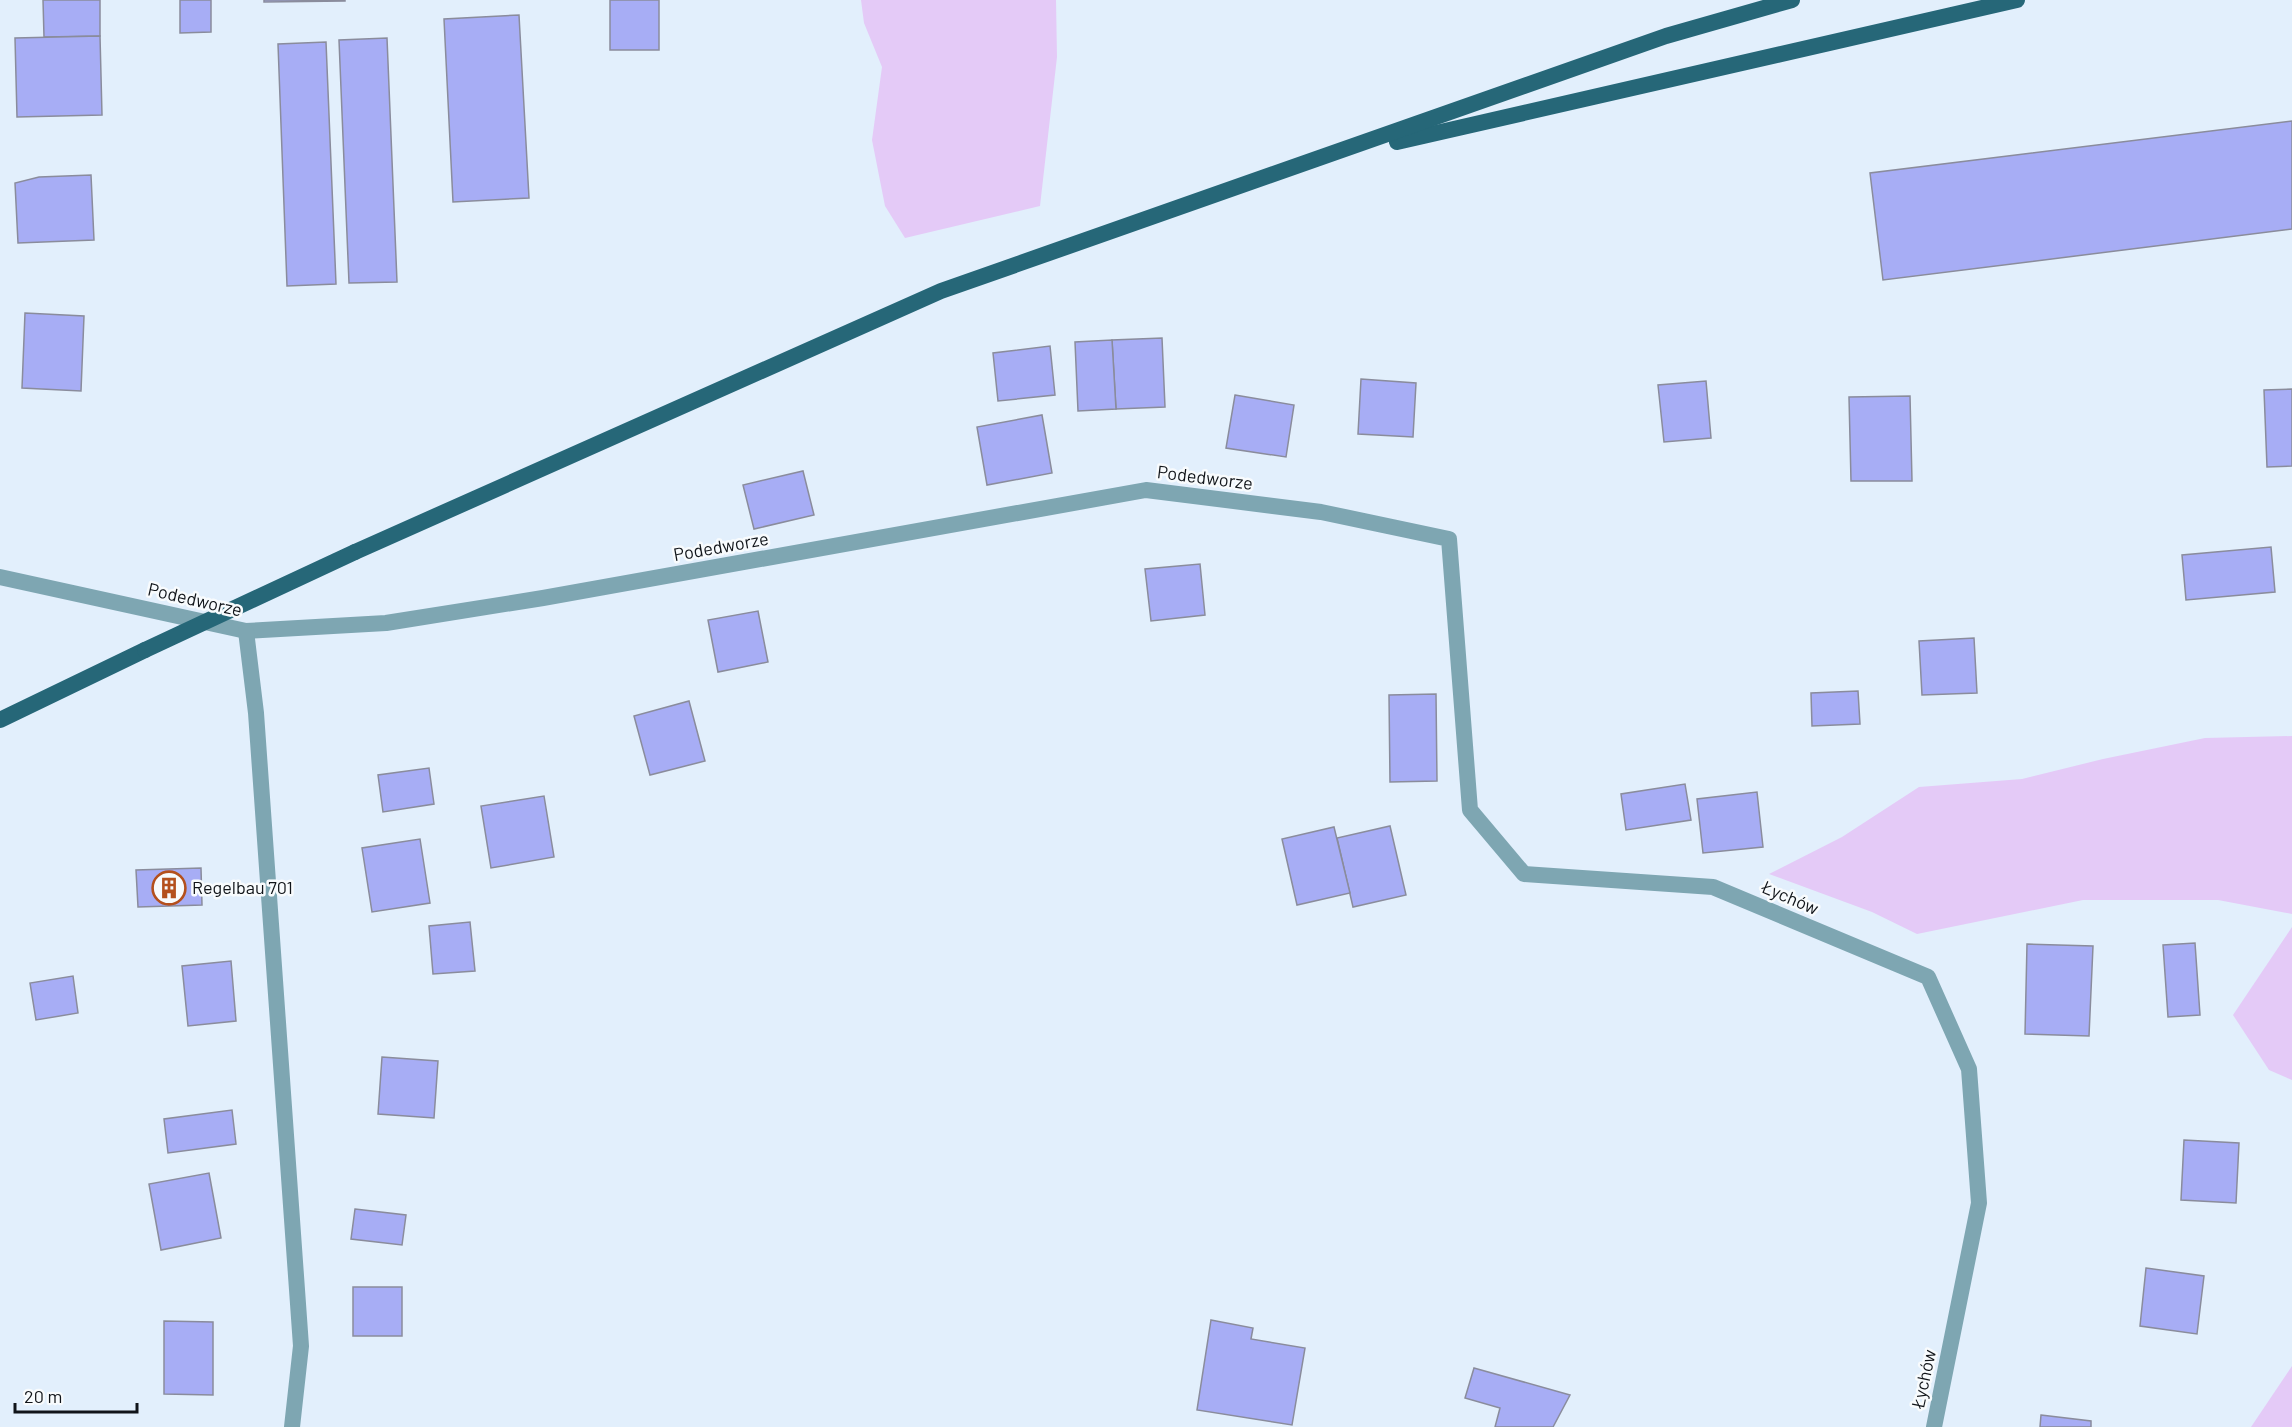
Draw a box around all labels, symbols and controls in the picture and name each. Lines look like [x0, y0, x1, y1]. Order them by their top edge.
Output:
street label: Podedworze [1156, 460, 1254, 494]
street label: Podedworze [672, 527, 770, 565]
street label: Podedworze [146, 577, 245, 621]
building icon: Regelbau 701 [151, 870, 187, 906]
street label: Łychów [1758, 875, 1822, 919]
place label: Regelbau 701 [192, 876, 293, 898]
street label: Łychów [1906, 1347, 1940, 1411]
scale bar [15, 1376, 136, 1414]
text: 20 m [24, 1385, 62, 1407]

